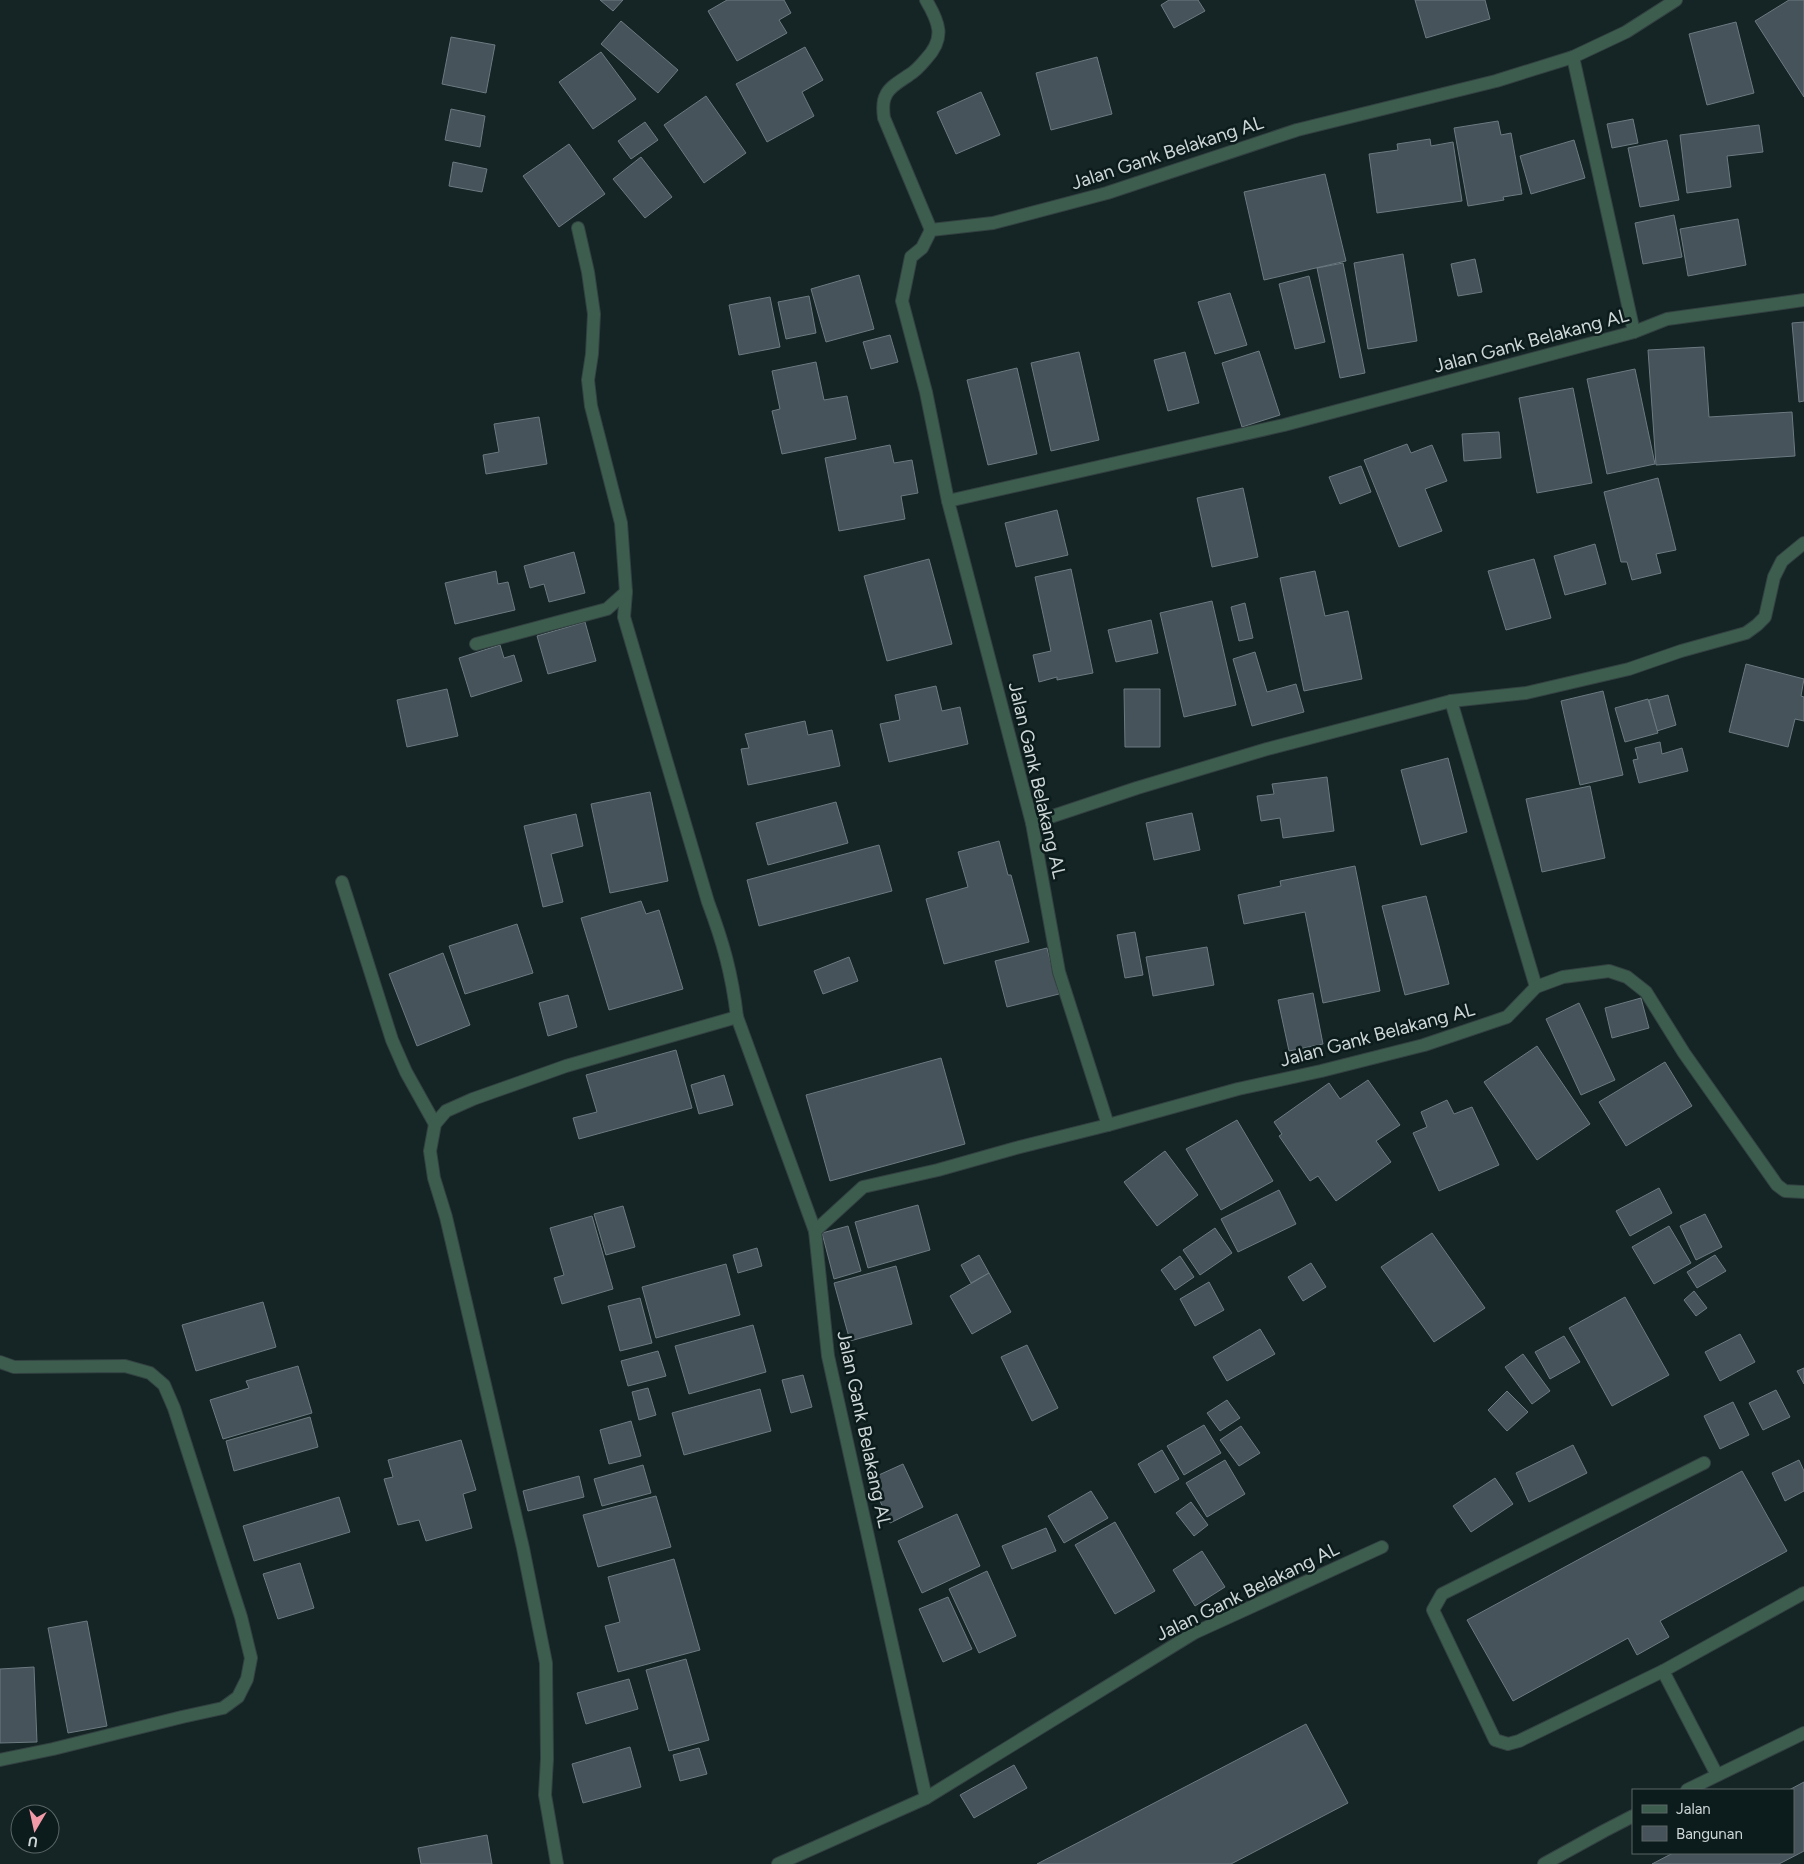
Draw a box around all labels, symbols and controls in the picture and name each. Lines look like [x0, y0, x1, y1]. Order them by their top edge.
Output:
street label: Jalan Gank Belakang AL [1068, 110, 1266, 194]
street label: Jalan Gank Belakang AL [1431, 303, 1631, 378]
street label: Jalan Gank Belakang AL [1004, 680, 1071, 881]
street label: Jalan Gank Belakang AL [1277, 997, 1477, 1072]
street label: Jalan Gank Belakang AL [832, 1328, 897, 1530]
street label: Jalan Gank Belakang AL [1152, 1537, 1343, 1646]
legend [1632, 1789, 1794, 1854]
text: Jalan [1676, 1800, 1711, 1818]
north arrow [10, 1804, 60, 1854]
text: Bangunan [1676, 1825, 1743, 1843]
text: U [27, 1832, 39, 1851]

